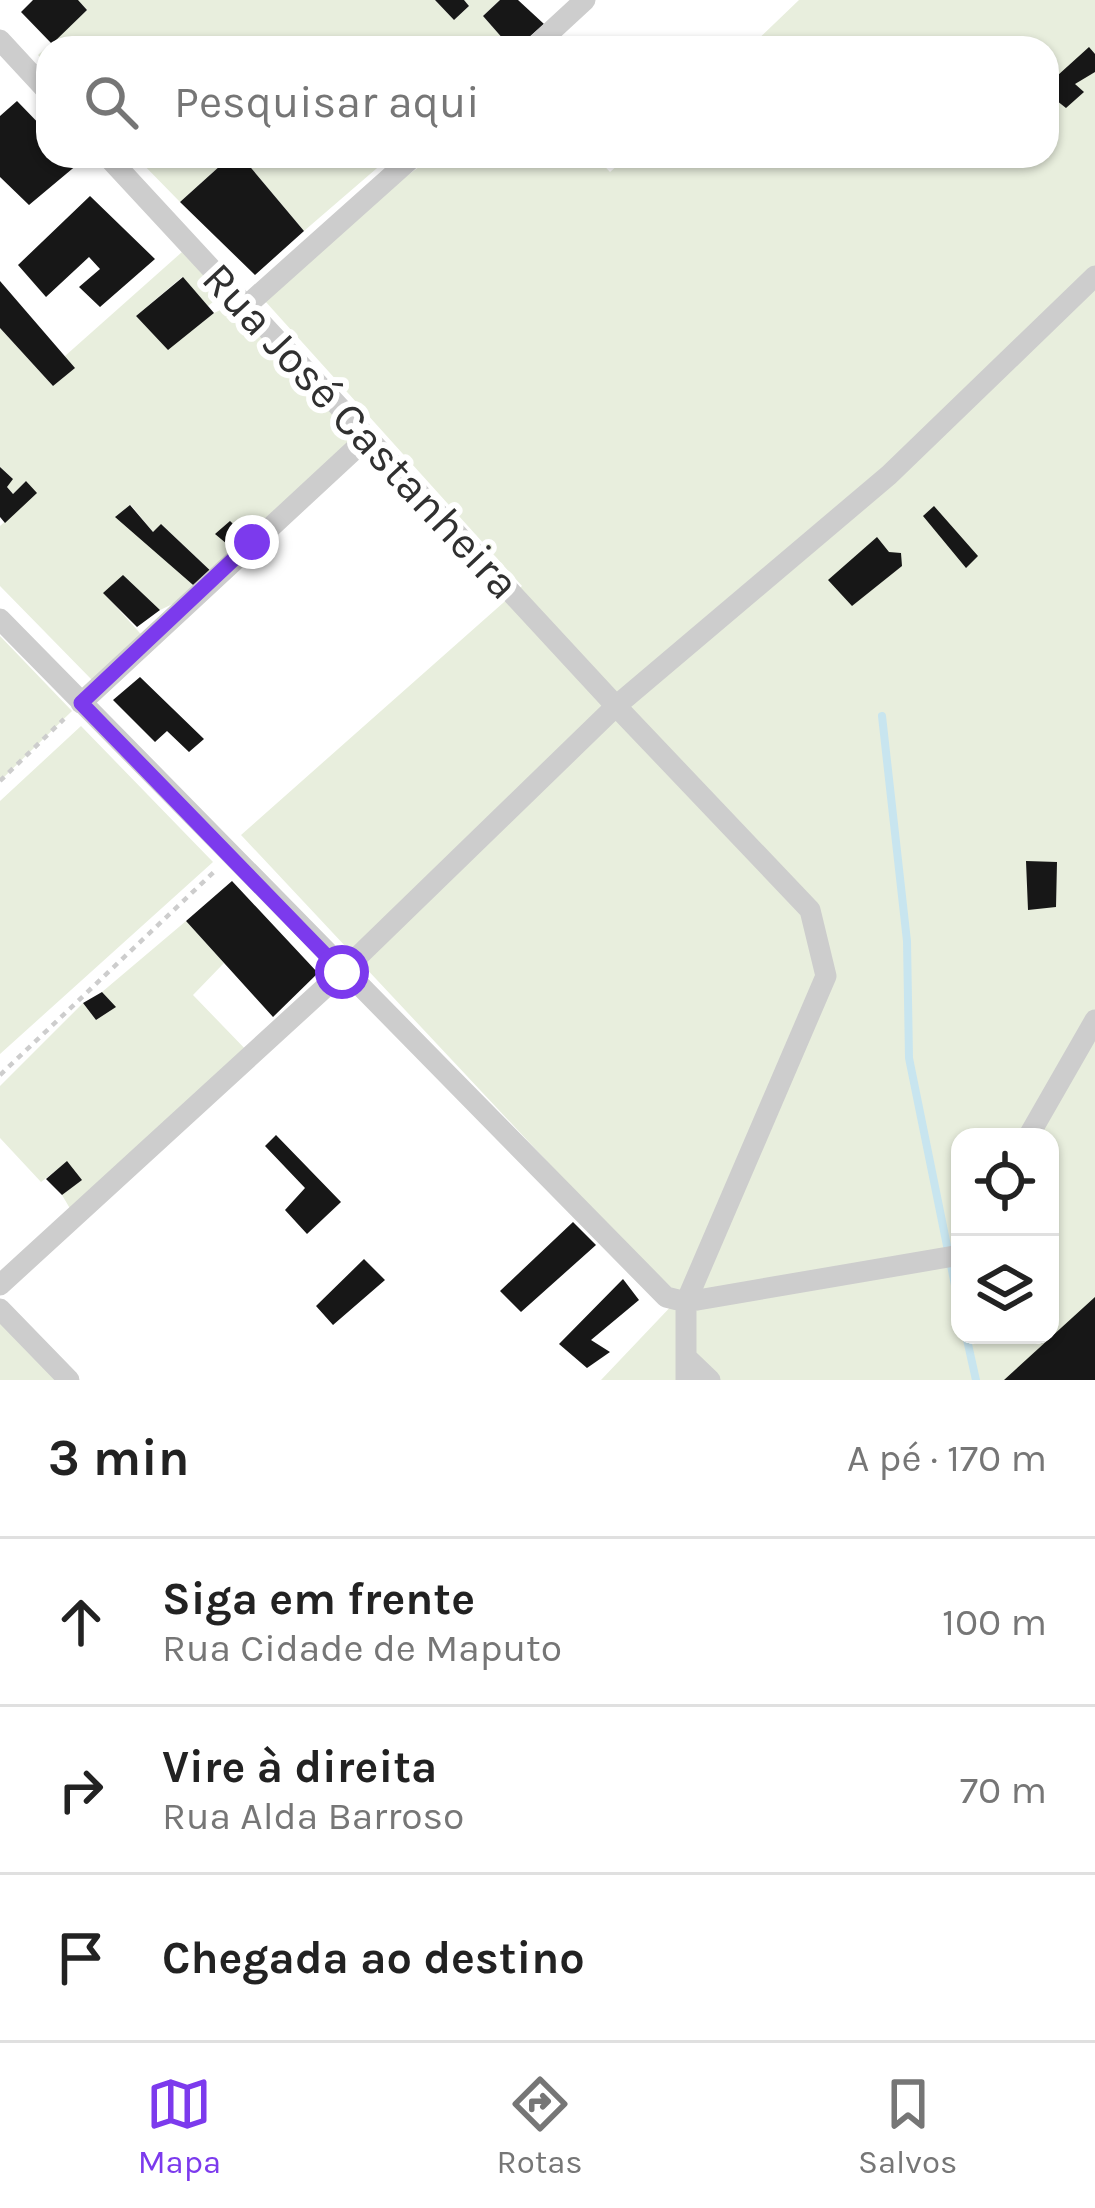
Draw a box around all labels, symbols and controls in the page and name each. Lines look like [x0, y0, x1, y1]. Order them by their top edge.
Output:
search box [36, 36, 1059, 168]
icon: search [78, 69, 144, 135]
text: Pesquisar aqui [174, 76, 480, 128]
street label: Rua José Castanheira [192, 252, 530, 610]
route end [225, 515, 279, 569]
route start [315, 945, 369, 999]
map controls [951, 1128, 1059, 1344]
button: locate [951, 1128, 1059, 1236]
button: layers [951, 1236, 1059, 1344]
text: 3 min [48, 1428, 190, 1488]
text: A pé · 170 m [847, 1435, 1047, 1481]
text: Siga em frente [162, 1573, 475, 1625]
icon: ahead [48, 1589, 114, 1655]
text: 100 m [942, 1599, 1047, 1645]
text: Rua Cidade de Maputo [162, 1625, 562, 1671]
text: Vire à direita [162, 1741, 437, 1793]
icon: right [48, 1757, 114, 1823]
text: 70 m [960, 1767, 1047, 1813]
text: Rua Alda Barroso [162, 1793, 464, 1839]
icon: arrive [48, 1925, 114, 1991]
text: Chegada ao destino [162, 1932, 585, 1984]
tab: Mapa [138, 2071, 221, 2181]
tab: Rotas [497, 2071, 583, 2181]
tab: Salvos [858, 2071, 957, 2181]

